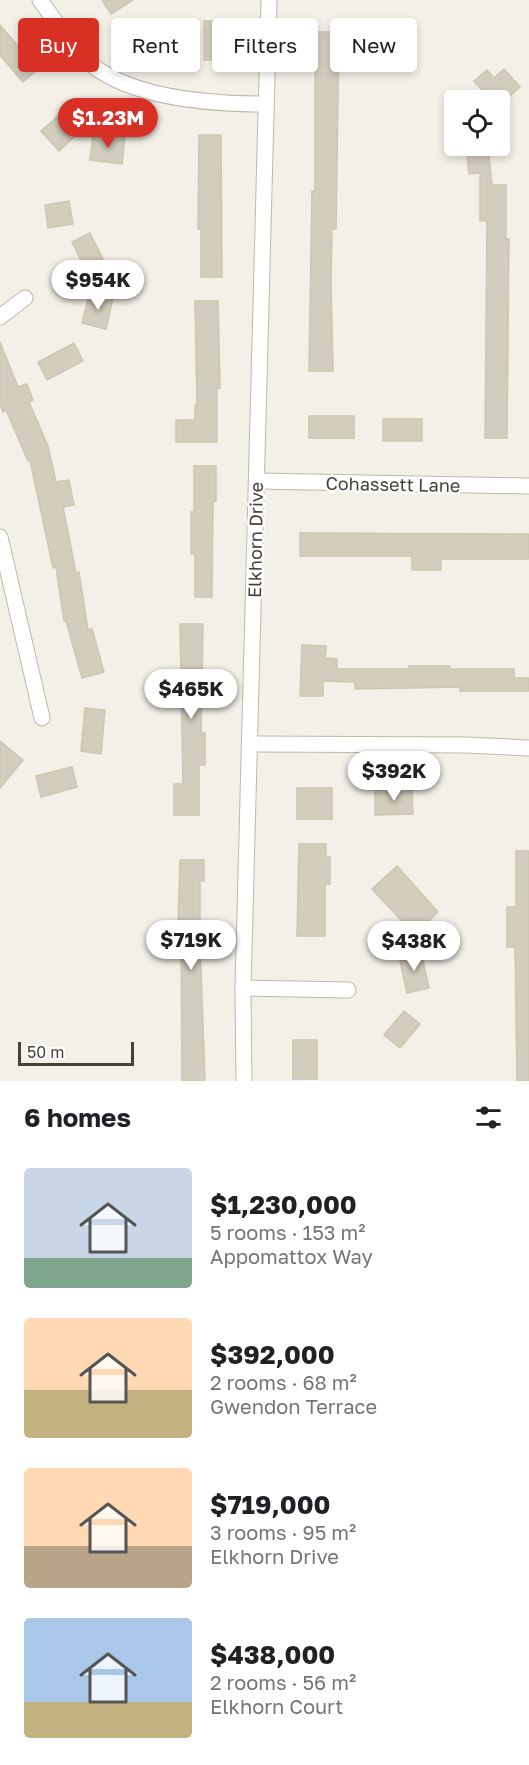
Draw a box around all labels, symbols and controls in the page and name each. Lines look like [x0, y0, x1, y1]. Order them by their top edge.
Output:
chip: Buy [18, 18, 99, 72]
chip: Rent [111, 18, 200, 72]
chip: Filters [212, 18, 318, 72]
chip: New [330, 18, 417, 72]
map controls [444, 90, 510, 156]
button: locate [444, 90, 510, 156]
pin: $1.23M [59, 98, 157, 149]
text: $1.23M [72, 105, 144, 129]
pin: $954K [56, 260, 140, 311]
text: $954K [65, 267, 131, 291]
street label: Cohassett Lane [325, 472, 461, 496]
street label: Elkhorn Drive [243, 482, 267, 598]
pin: $465K [149, 669, 233, 720]
text: $465K [158, 676, 224, 700]
pin: $392K [352, 751, 436, 802]
text: $392K [362, 758, 427, 782]
pin: $719K [149, 920, 233, 971]
pin: $438K [372, 921, 456, 972]
text: $719K [160, 927, 222, 951]
text: $438K [381, 928, 447, 952]
scale bar [18, 1039, 134, 1066]
text: 50 m [27, 1042, 64, 1062]
icon: filters [472, 1101, 505, 1134]
text: 6 homes [24, 1102, 131, 1133]
text: $1,230,000 [210, 1189, 357, 1220]
icon: home [72, 1192, 144, 1264]
text: 5 rooms · 153 m² [210, 1220, 365, 1244]
text: Appomattox Way [210, 1244, 373, 1268]
text: $392,000 [210, 1339, 335, 1370]
icon: home [72, 1342, 144, 1414]
text: 2 rooms · 68 m² [210, 1370, 357, 1394]
text: Gwendon Terrace [210, 1394, 377, 1418]
text: $719,000 [210, 1489, 331, 1520]
icon: home [72, 1492, 144, 1564]
text: 3 rooms · 95 m² [210, 1520, 356, 1544]
text: Elkhorn Drive [210, 1544, 339, 1568]
text: $438,000 [210, 1639, 335, 1670]
icon: home [72, 1642, 144, 1714]
text: 2 rooms · 56 m² [210, 1670, 356, 1694]
text: Elkhorn Court [210, 1694, 343, 1718]

